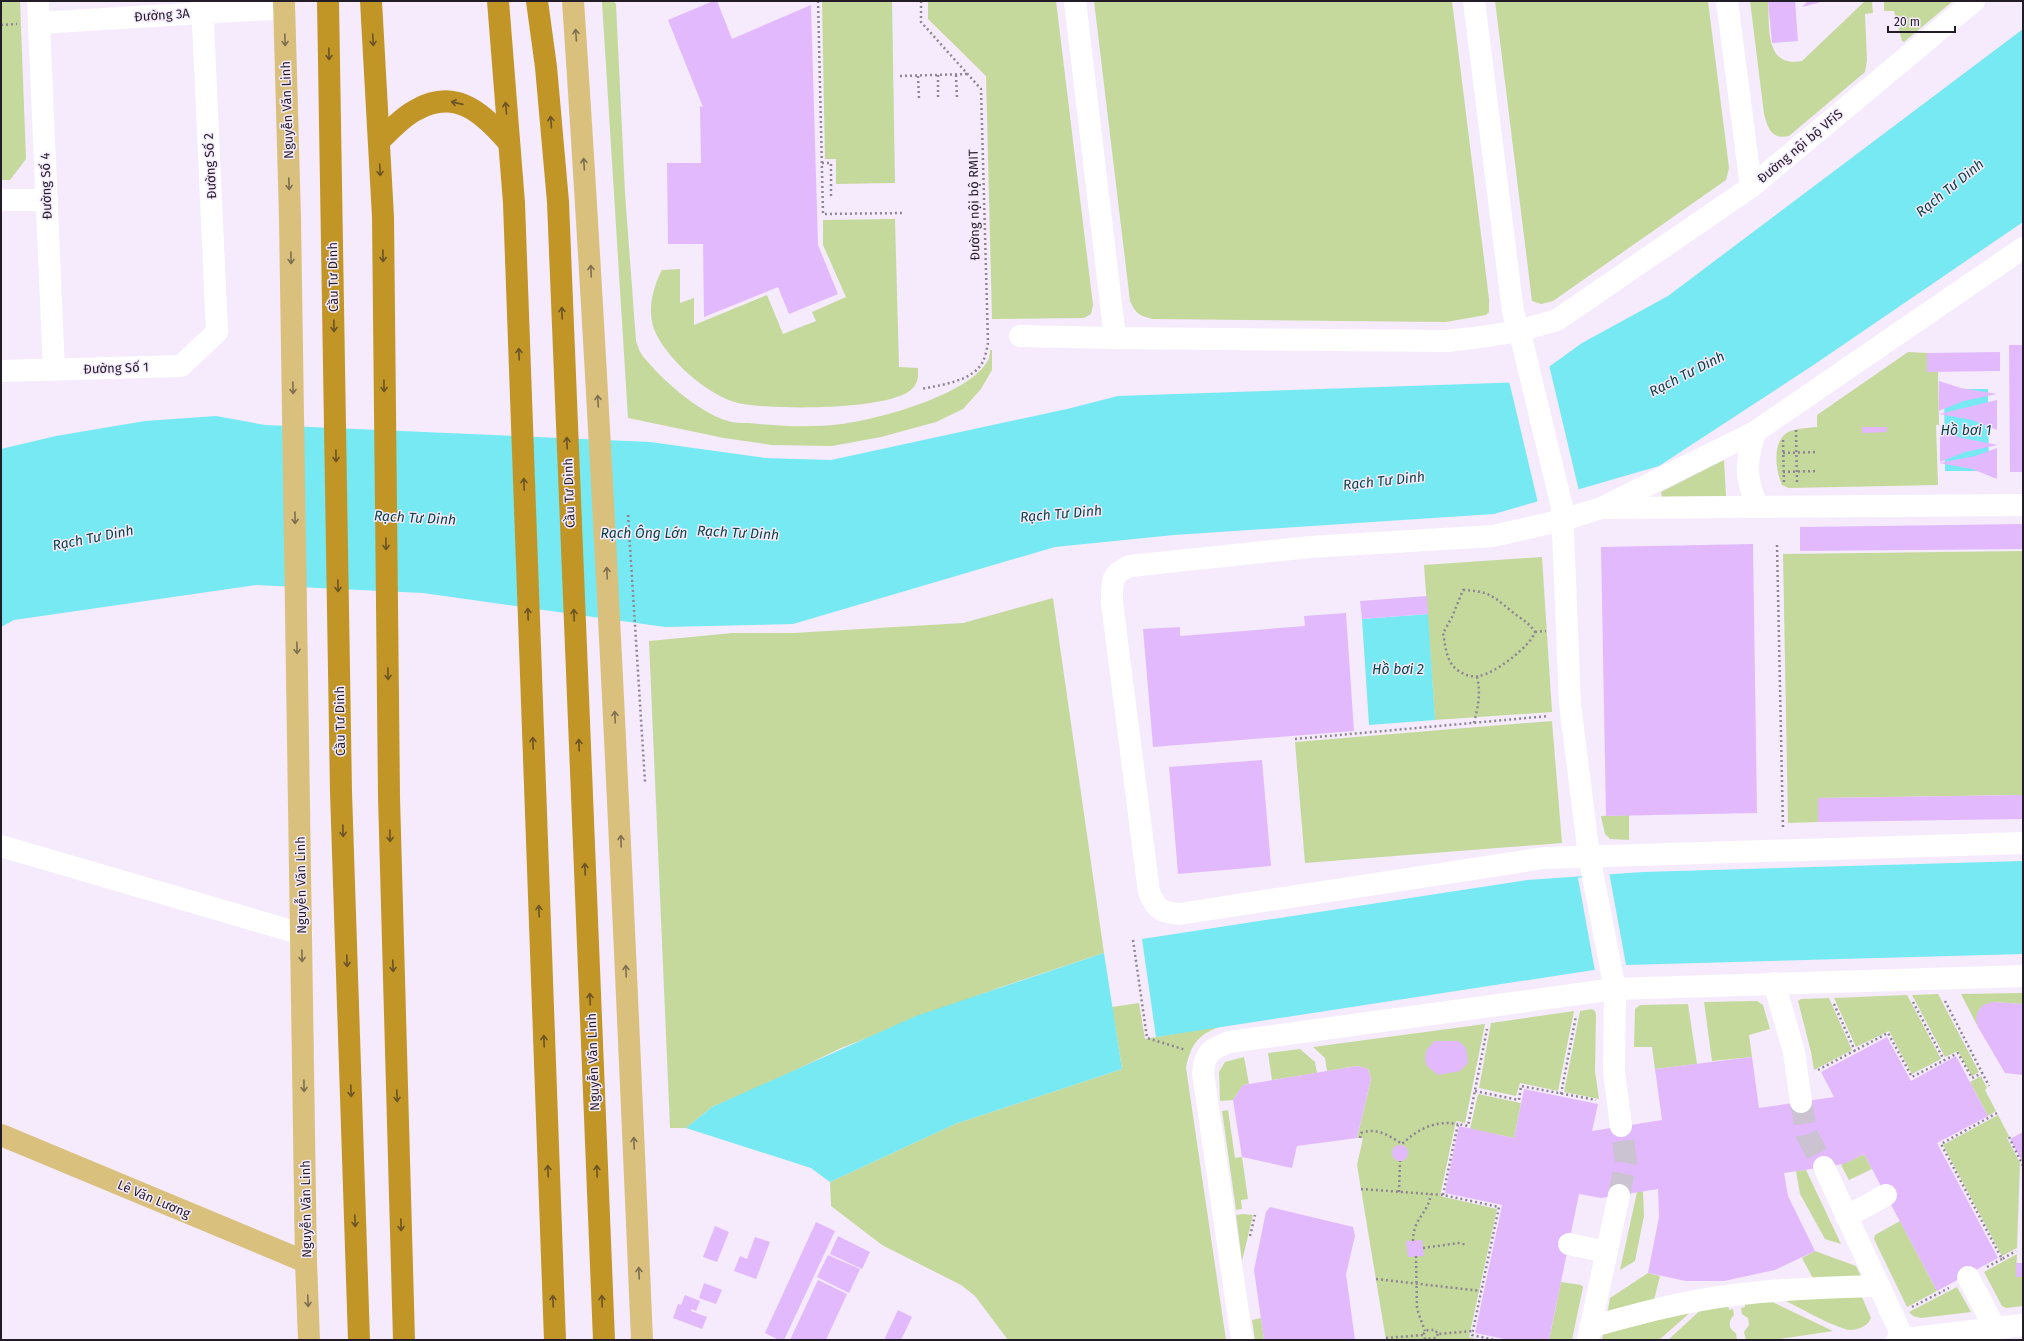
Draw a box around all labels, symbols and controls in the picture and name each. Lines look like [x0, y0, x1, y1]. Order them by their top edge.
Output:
street label: Đường 3A [134, 6, 191, 24]
scale bar [1888, 8, 1955, 34]
text: 20 m [1894, 15, 1920, 29]
one-way arrow [572, 29, 579, 42]
one-way arrow [282, 33, 289, 46]
one-way arrow [369, 33, 377, 46]
one-way arrow [325, 47, 333, 60]
street label: Nguyễn Văn Linh [278, 61, 296, 159]
one-way arrow [451, 98, 464, 106]
one-way arrow [503, 102, 510, 115]
street label: Đường nội bộ VFiS [1754, 106, 1846, 186]
one-way arrow [547, 116, 555, 129]
street label: Đường Số 2 [201, 133, 219, 199]
street label: Đường nội bộ RMIT [966, 149, 982, 261]
street label: Đường Số 4 [37, 152, 55, 220]
water label: Rạch Tư Dinh [1913, 155, 1987, 221]
one-way arrow [581, 158, 588, 171]
one-way arrow [376, 163, 384, 176]
one-way arrow [286, 177, 293, 190]
street label: Cầu Tư Dinh [325, 242, 341, 312]
one-way arrow [379, 249, 387, 262]
one-way arrow [287, 251, 295, 264]
one-way arrow [587, 265, 594, 278]
one-way arrow [558, 307, 566, 320]
one-way arrow [330, 319, 338, 332]
one-way arrow [515, 348, 523, 361]
water label: Rạch Tư Dinh [1646, 348, 1728, 400]
street label: Đường Số 1 [83, 359, 149, 377]
one-way arrow [381, 379, 388, 392]
one-way arrow [289, 381, 297, 394]
one-way arrow [594, 395, 601, 408]
water label: Hồ bơi 1 [1940, 421, 1992, 439]
one-way arrow [564, 437, 571, 450]
one-way arrow [332, 449, 340, 462]
street label: Cầu Tư Dinh [560, 458, 578, 528]
water label: Rạch Tư Dinh [1342, 468, 1426, 494]
one-way arrow [520, 478, 528, 491]
water label: Rạch Tư Dinh [1019, 502, 1103, 526]
water label: Rạch Tư Dinh [373, 507, 457, 529]
one-way arrow [291, 511, 299, 524]
water label: Rạch Tư Dinh [51, 522, 135, 554]
water label: Rạch Tư Dinh [696, 522, 780, 544]
water label: Rạch Ông Lớn [601, 524, 687, 542]
one-way arrow [382, 537, 390, 550]
one-way arrow [603, 567, 611, 580]
one-way arrow [334, 579, 342, 592]
one-way arrow [525, 608, 532, 621]
one-way arrow [570, 609, 578, 622]
one-way arrow [294, 641, 301, 654]
water label: Hồ bơi 2 [1372, 660, 1424, 678]
one-way arrow [384, 667, 392, 680]
street label: Cầu Tư Dinh [332, 686, 348, 756]
one-way arrow [611, 711, 618, 724]
one-way arrow [529, 737, 537, 750]
one-way arrow [575, 738, 583, 751]
one-way arrow [339, 824, 346, 837]
one-way arrow [386, 829, 394, 842]
one-way arrow [617, 835, 625, 848]
street label: Nguyễn Văn Linh [293, 836, 309, 934]
one-way arrow [581, 863, 589, 876]
one-way arrow [535, 905, 543, 918]
one-way arrow [298, 949, 306, 962]
one-way arrow [343, 954, 350, 967]
one-way arrow [389, 959, 397, 972]
one-way arrow [623, 965, 630, 978]
one-way arrow [587, 993, 594, 1006]
street label: Nguyễn Văn Linh [584, 1013, 602, 1111]
one-way arrow [540, 1035, 547, 1048]
one-way arrow [300, 1079, 308, 1092]
one-way arrow [347, 1084, 354, 1097]
one-way arrow [393, 1089, 401, 1102]
one-way arrow [630, 1137, 638, 1150]
street label: Nguyễn Văn Linh [298, 1160, 314, 1258]
one-way arrow [545, 1165, 552, 1178]
one-way arrow [593, 1165, 601, 1178]
street label: Lê Văn Lương [115, 1177, 193, 1221]
one-way arrow [351, 1214, 359, 1227]
one-way arrow [397, 1219, 404, 1232]
one-way arrow [636, 1267, 643, 1280]
one-way arrow [304, 1294, 312, 1307]
one-way arrow [549, 1295, 557, 1308]
one-way arrow [599, 1295, 606, 1308]

